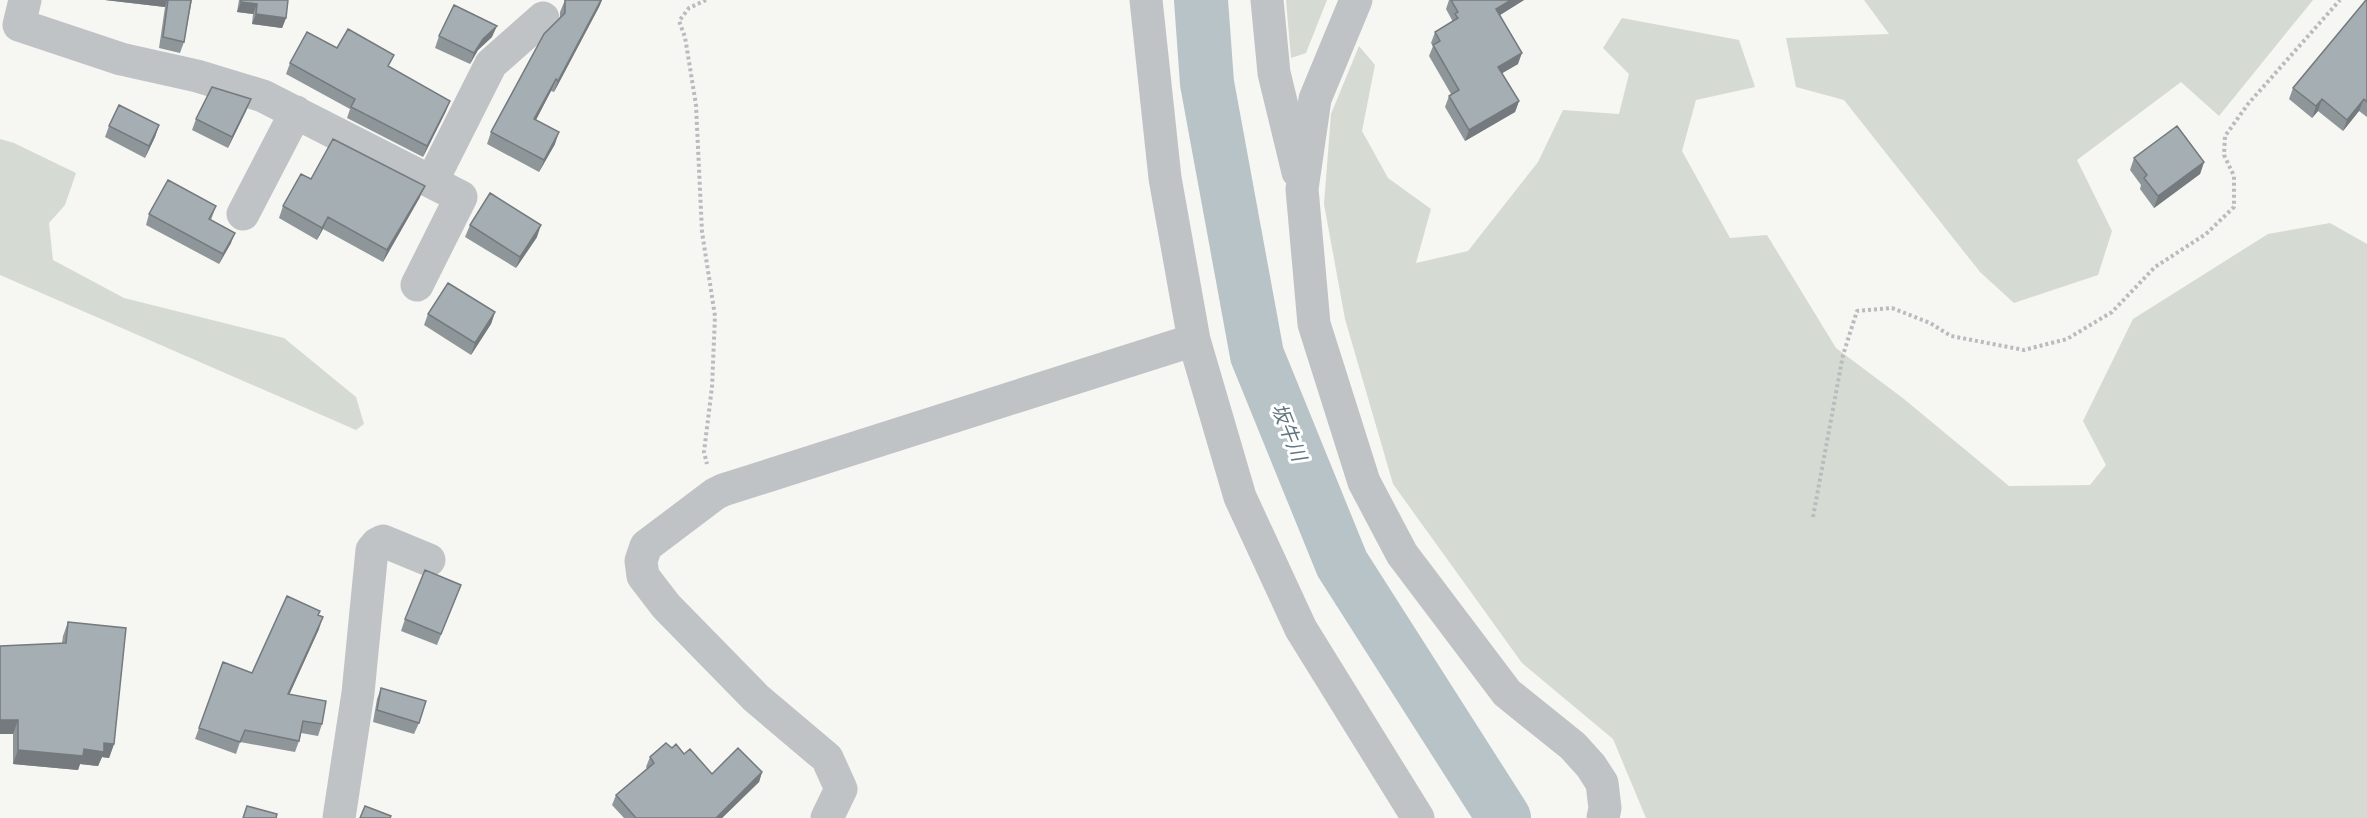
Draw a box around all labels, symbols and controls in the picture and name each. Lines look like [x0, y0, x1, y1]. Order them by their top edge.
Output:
water label: 坂牛川 [1267, 400, 1312, 466]

